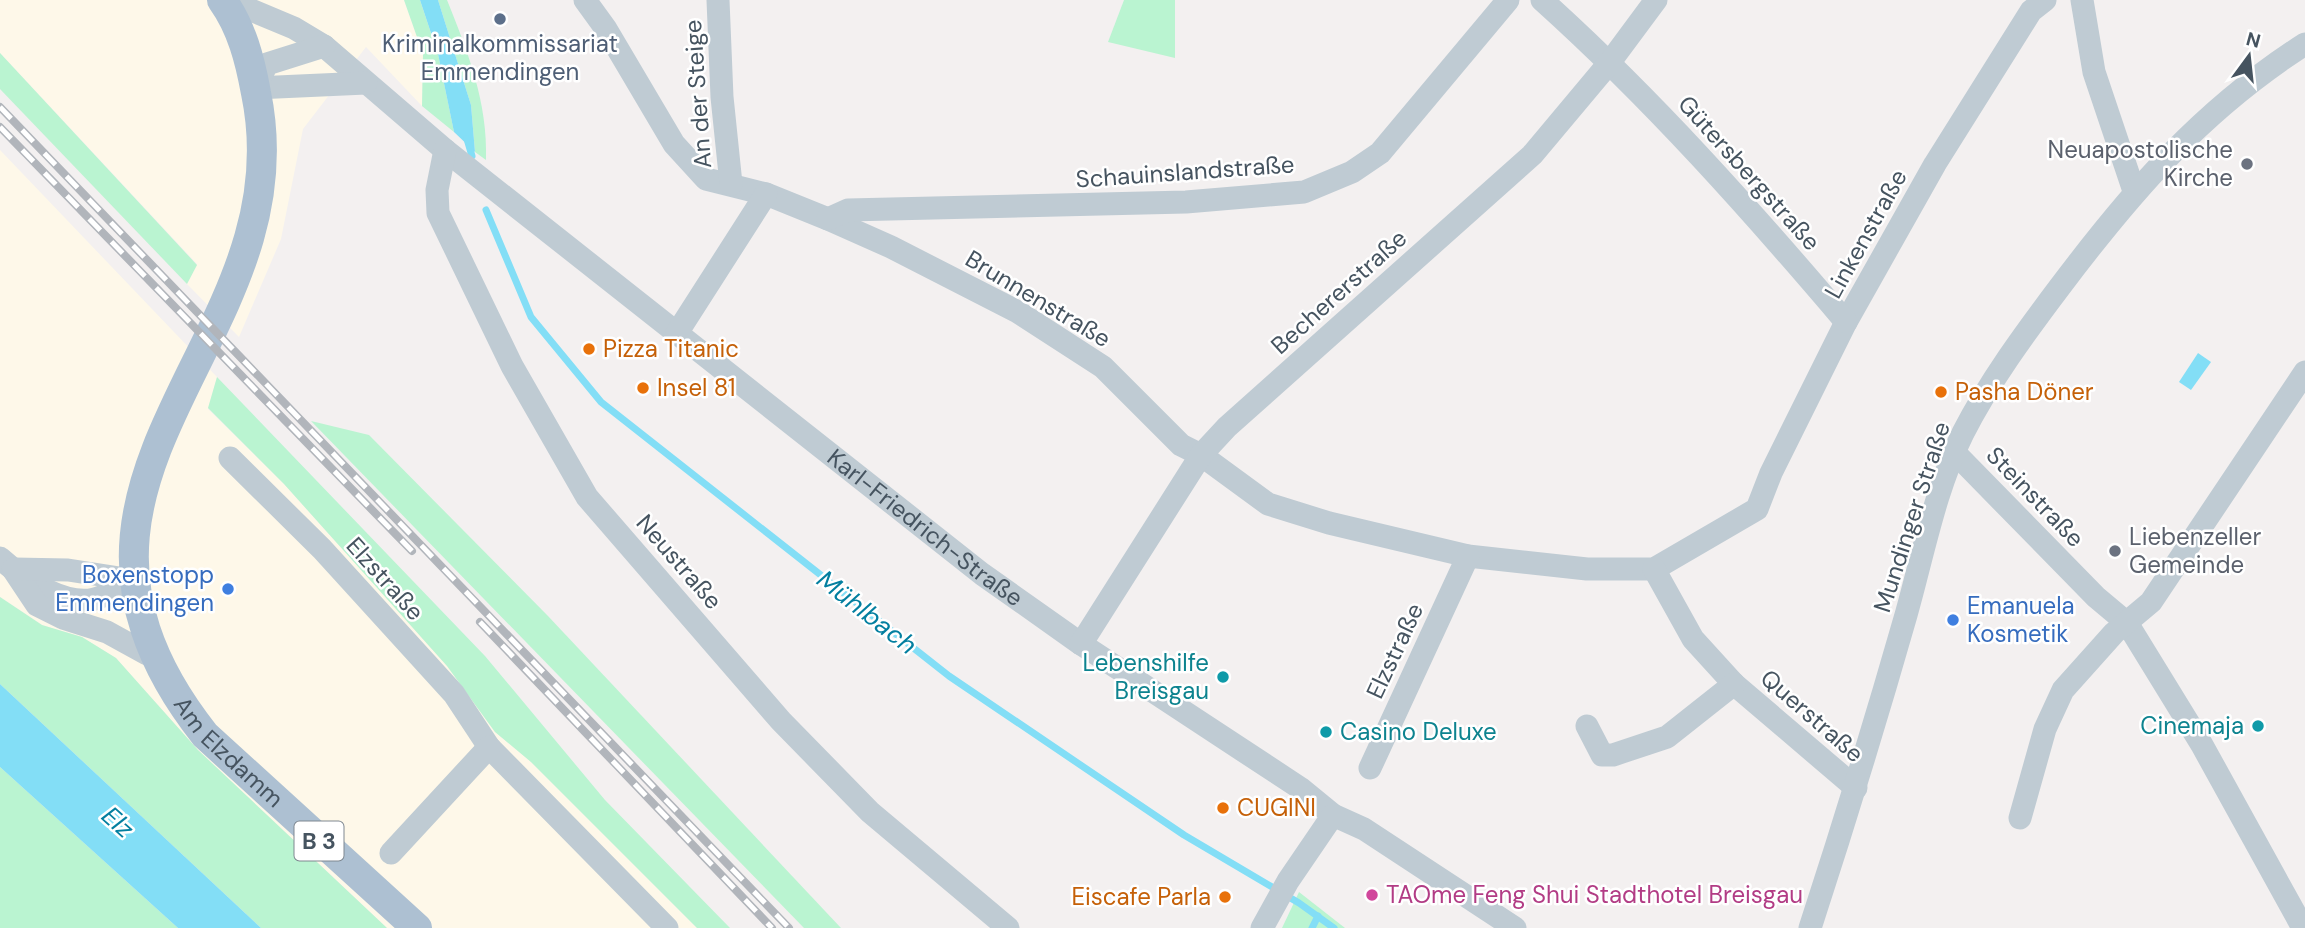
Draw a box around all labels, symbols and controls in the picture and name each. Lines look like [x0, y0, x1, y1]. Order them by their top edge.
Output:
marker: Kriminalkommissariat Emmendingen [492, 11, 508, 27]
street label: An der Steige [677, 19, 718, 169]
north arrow [2214, 21, 2284, 91]
text: N [2243, 26, 2263, 54]
place label: Kriminalkommissariat Emmendingen [382, 28, 618, 87]
street label: Gütersbergstraße [1672, 89, 1827, 257]
place label: Neuapostolische Kirche [2048, 134, 2233, 193]
street label: Schauinslandstraße [1075, 148, 1295, 195]
marker: Neuapostolische Kirche [2239, 156, 2255, 172]
street label: Linkenstraße [1817, 164, 1914, 304]
street label: Bechererstraße [1264, 222, 1413, 361]
street label: Brunnenstraße [960, 243, 1117, 354]
place label: Pizza Titanic [603, 333, 739, 364]
marker: Pizza Titanic [581, 341, 597, 357]
place label: Insel 81 [657, 372, 735, 403]
place label: Pasha Döner [1955, 376, 2094, 407]
marker: Insel 81 [635, 380, 651, 396]
marker: Pasha Döner [1933, 384, 1949, 400]
street label: Mundinger Straße [1866, 418, 1957, 616]
street label: Steinstraße [1980, 440, 2091, 554]
street label: Karl-Friedrich-Straße [821, 442, 1029, 613]
street label: Neustraße [630, 508, 729, 616]
place label: Liebenzeller Gemeinde [2129, 521, 2261, 580]
street label: Elzstraße [340, 530, 431, 627]
marker: Liebenzeller Gemeinde [2107, 543, 2123, 559]
place label: Boxenstopp Emmendingen [55, 559, 214, 618]
water label: Mühlbach [810, 562, 924, 662]
marker: Boxenstopp Emmendingen [220, 581, 236, 597]
place label: Emanuela Kosmetik [1967, 590, 2075, 649]
street label: Elzstraße [1359, 598, 1430, 704]
marker: Emanuela Kosmetik [1945, 612, 1961, 628]
place label: Lebenshilfe Breisgau [1083, 647, 1209, 706]
street label: Querstraße [1754, 662, 1870, 769]
marker: Lebenshilfe Breisgau [1215, 669, 1231, 685]
street label: Am Elzdamm [167, 690, 290, 814]
place label: Cinemaja [2140, 710, 2244, 741]
place label: Casino Deluxe [1340, 716, 1497, 747]
marker: Cinemaja [2250, 718, 2266, 734]
marker: Casino Deluxe [1318, 724, 1334, 740]
place label: CUGINI [1237, 792, 1316, 823]
water label: Elz [95, 799, 142, 846]
marker: CUGINI [1215, 800, 1231, 816]
road number: B 3 [294, 821, 344, 860]
place label: TAOme Feng Shui Stadthotel Breisgau [1386, 879, 1803, 910]
place label: Eiscafe Parla [1071, 881, 1211, 912]
marker: TAOme Feng Shui Stadthotel Breisgau [1364, 887, 1380, 903]
marker: Eiscafe Parla [1217, 889, 1233, 905]

